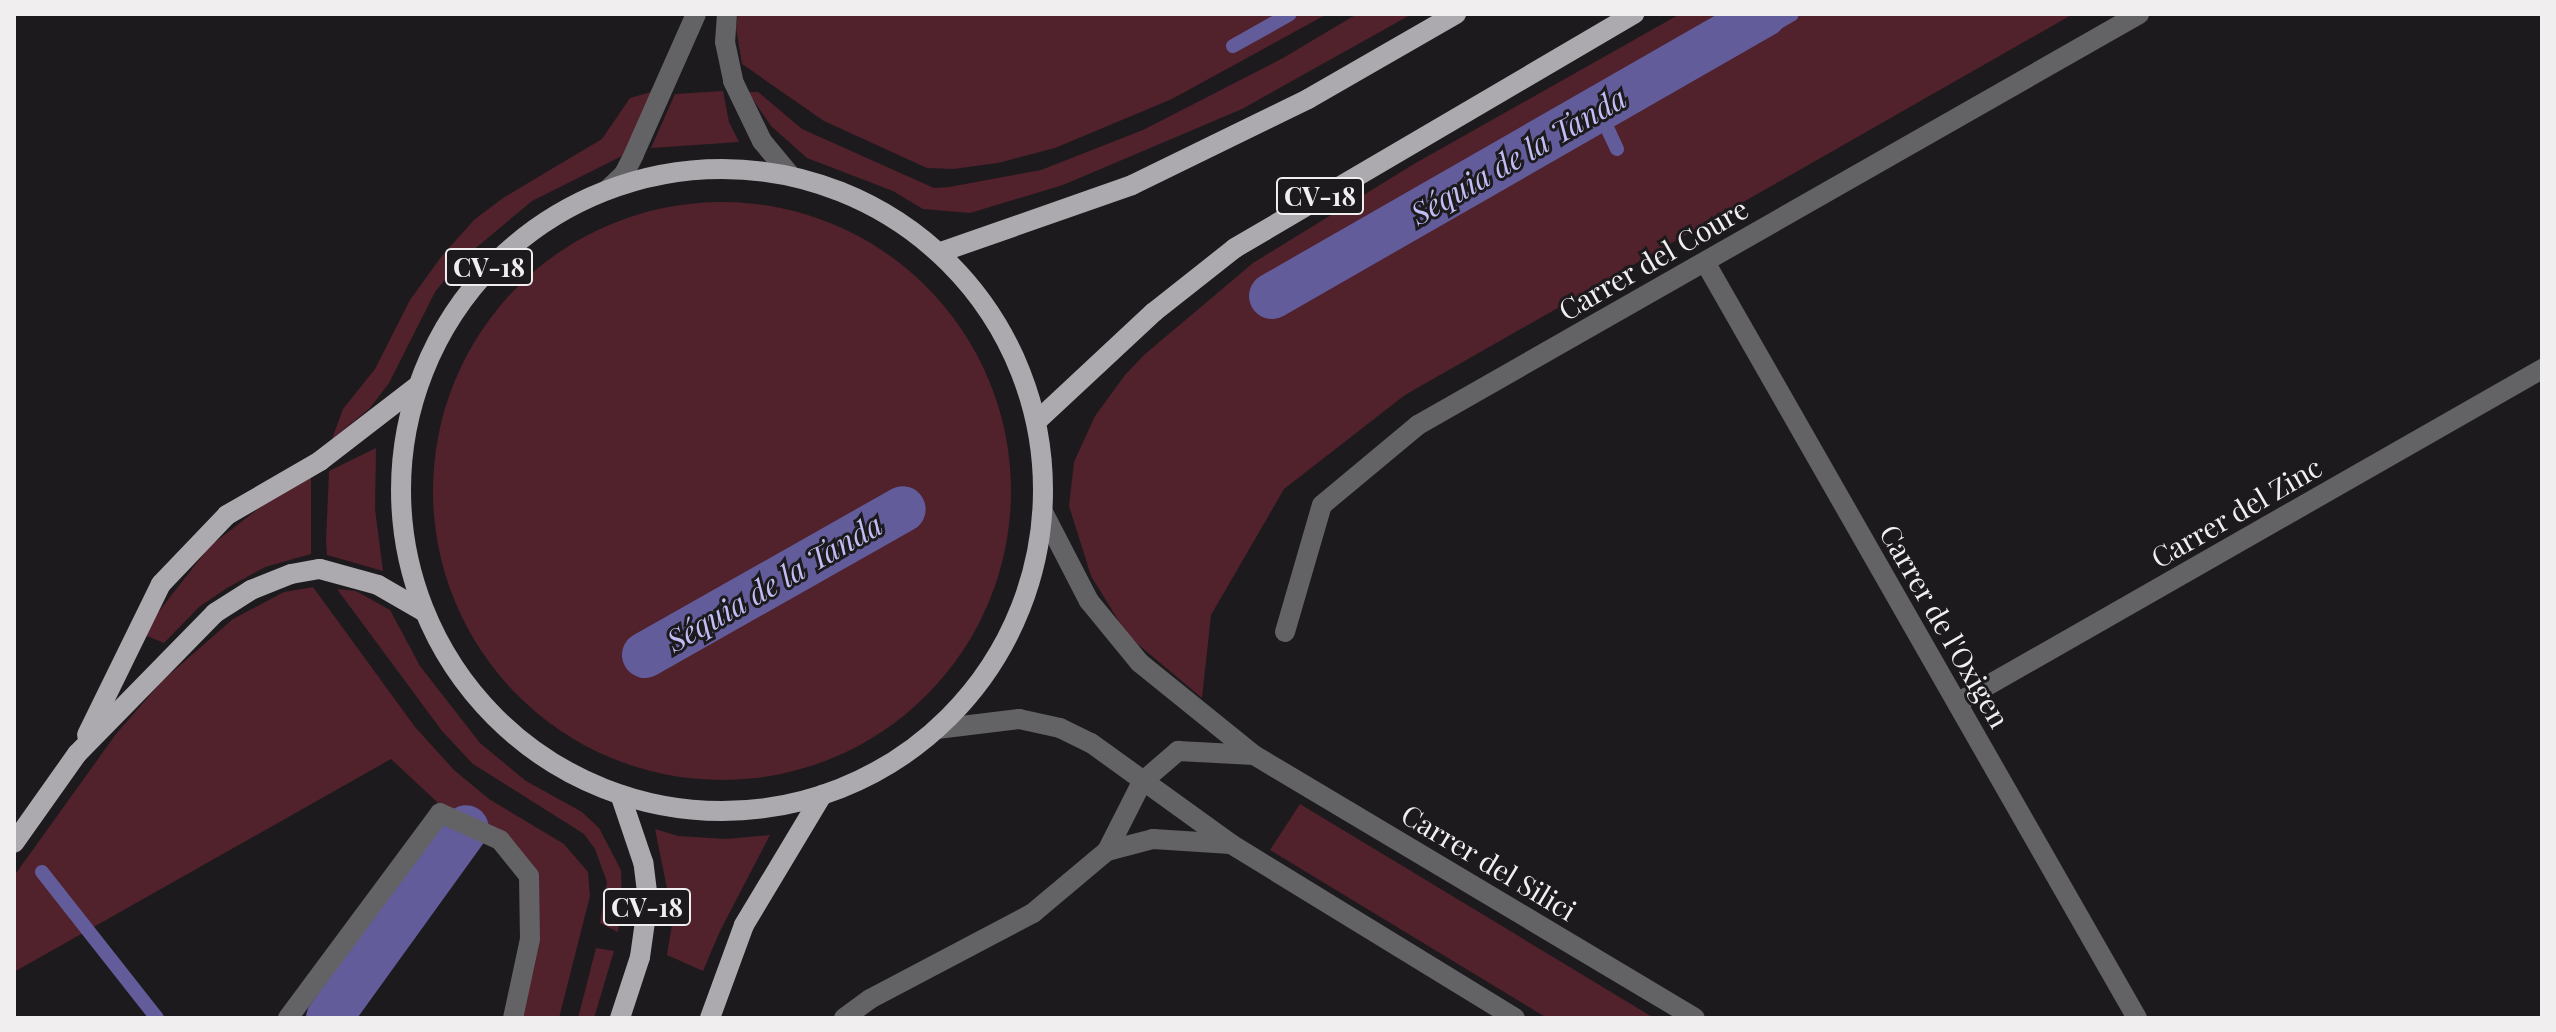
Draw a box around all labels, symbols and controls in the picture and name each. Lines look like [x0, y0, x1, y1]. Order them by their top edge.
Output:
water label: Séquia de la Tanda [1404, 79, 1632, 231]
road number: CV-18 [1274, 174, 1366, 218]
street label: Carrer del Coure [1552, 191, 1754, 327]
road number: CV-18 [443, 245, 535, 289]
street label: Carrer del Zinc [2145, 450, 2327, 574]
water label: Séquia de la Tanda [660, 506, 888, 658]
street label: Carrer de l'Oxigen [1873, 518, 2017, 734]
street label: Carrer del Silici [1396, 797, 1582, 927]
road number: CV-18 [601, 885, 693, 929]

